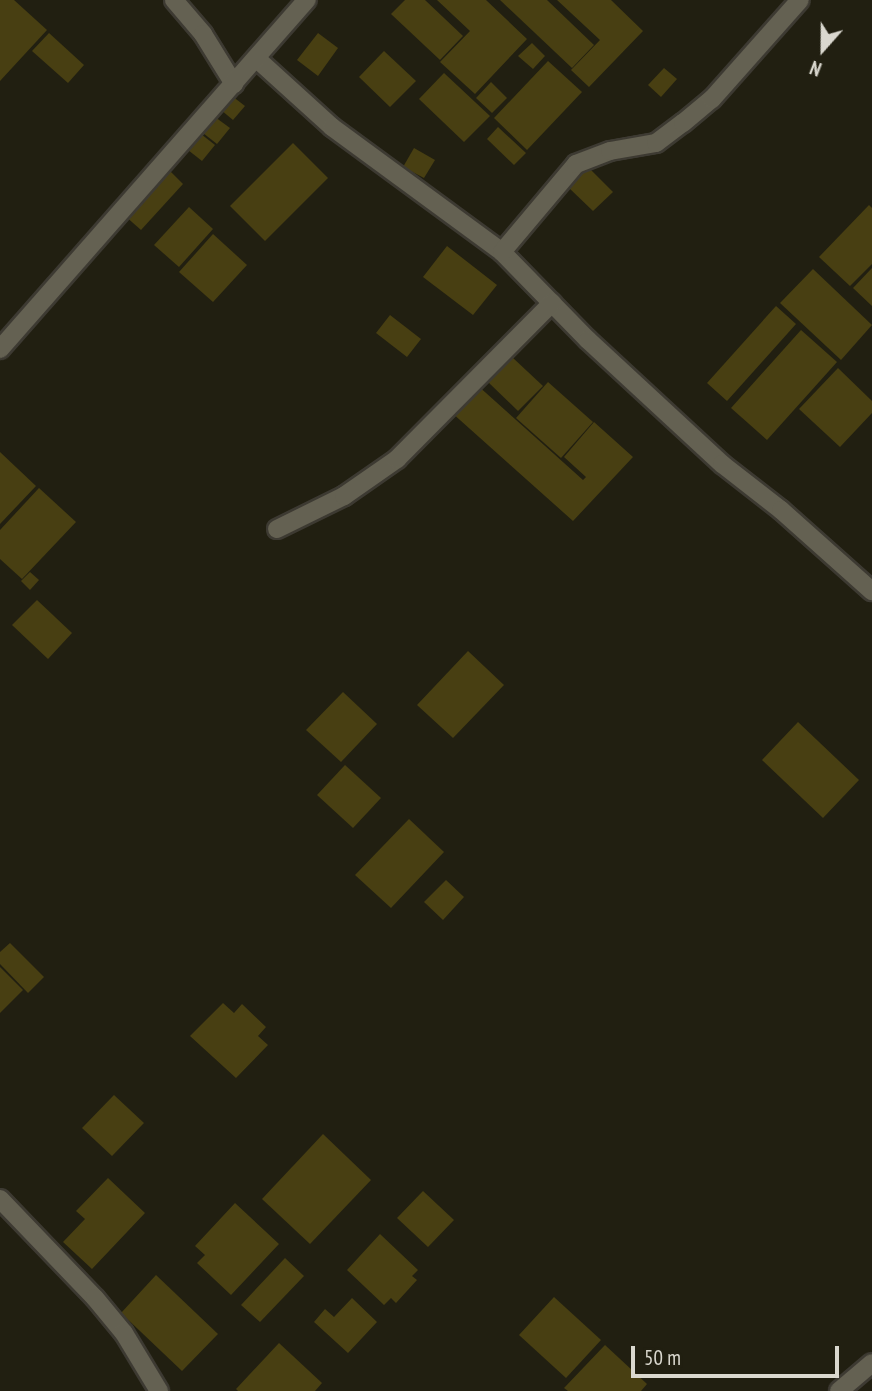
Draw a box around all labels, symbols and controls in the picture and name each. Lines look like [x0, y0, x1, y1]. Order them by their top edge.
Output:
north arrow [788, 14, 858, 84]
text: N [806, 56, 825, 82]
scale bar [634, 1332, 842, 1376]
text: 50 m [644, 1344, 681, 1371]

